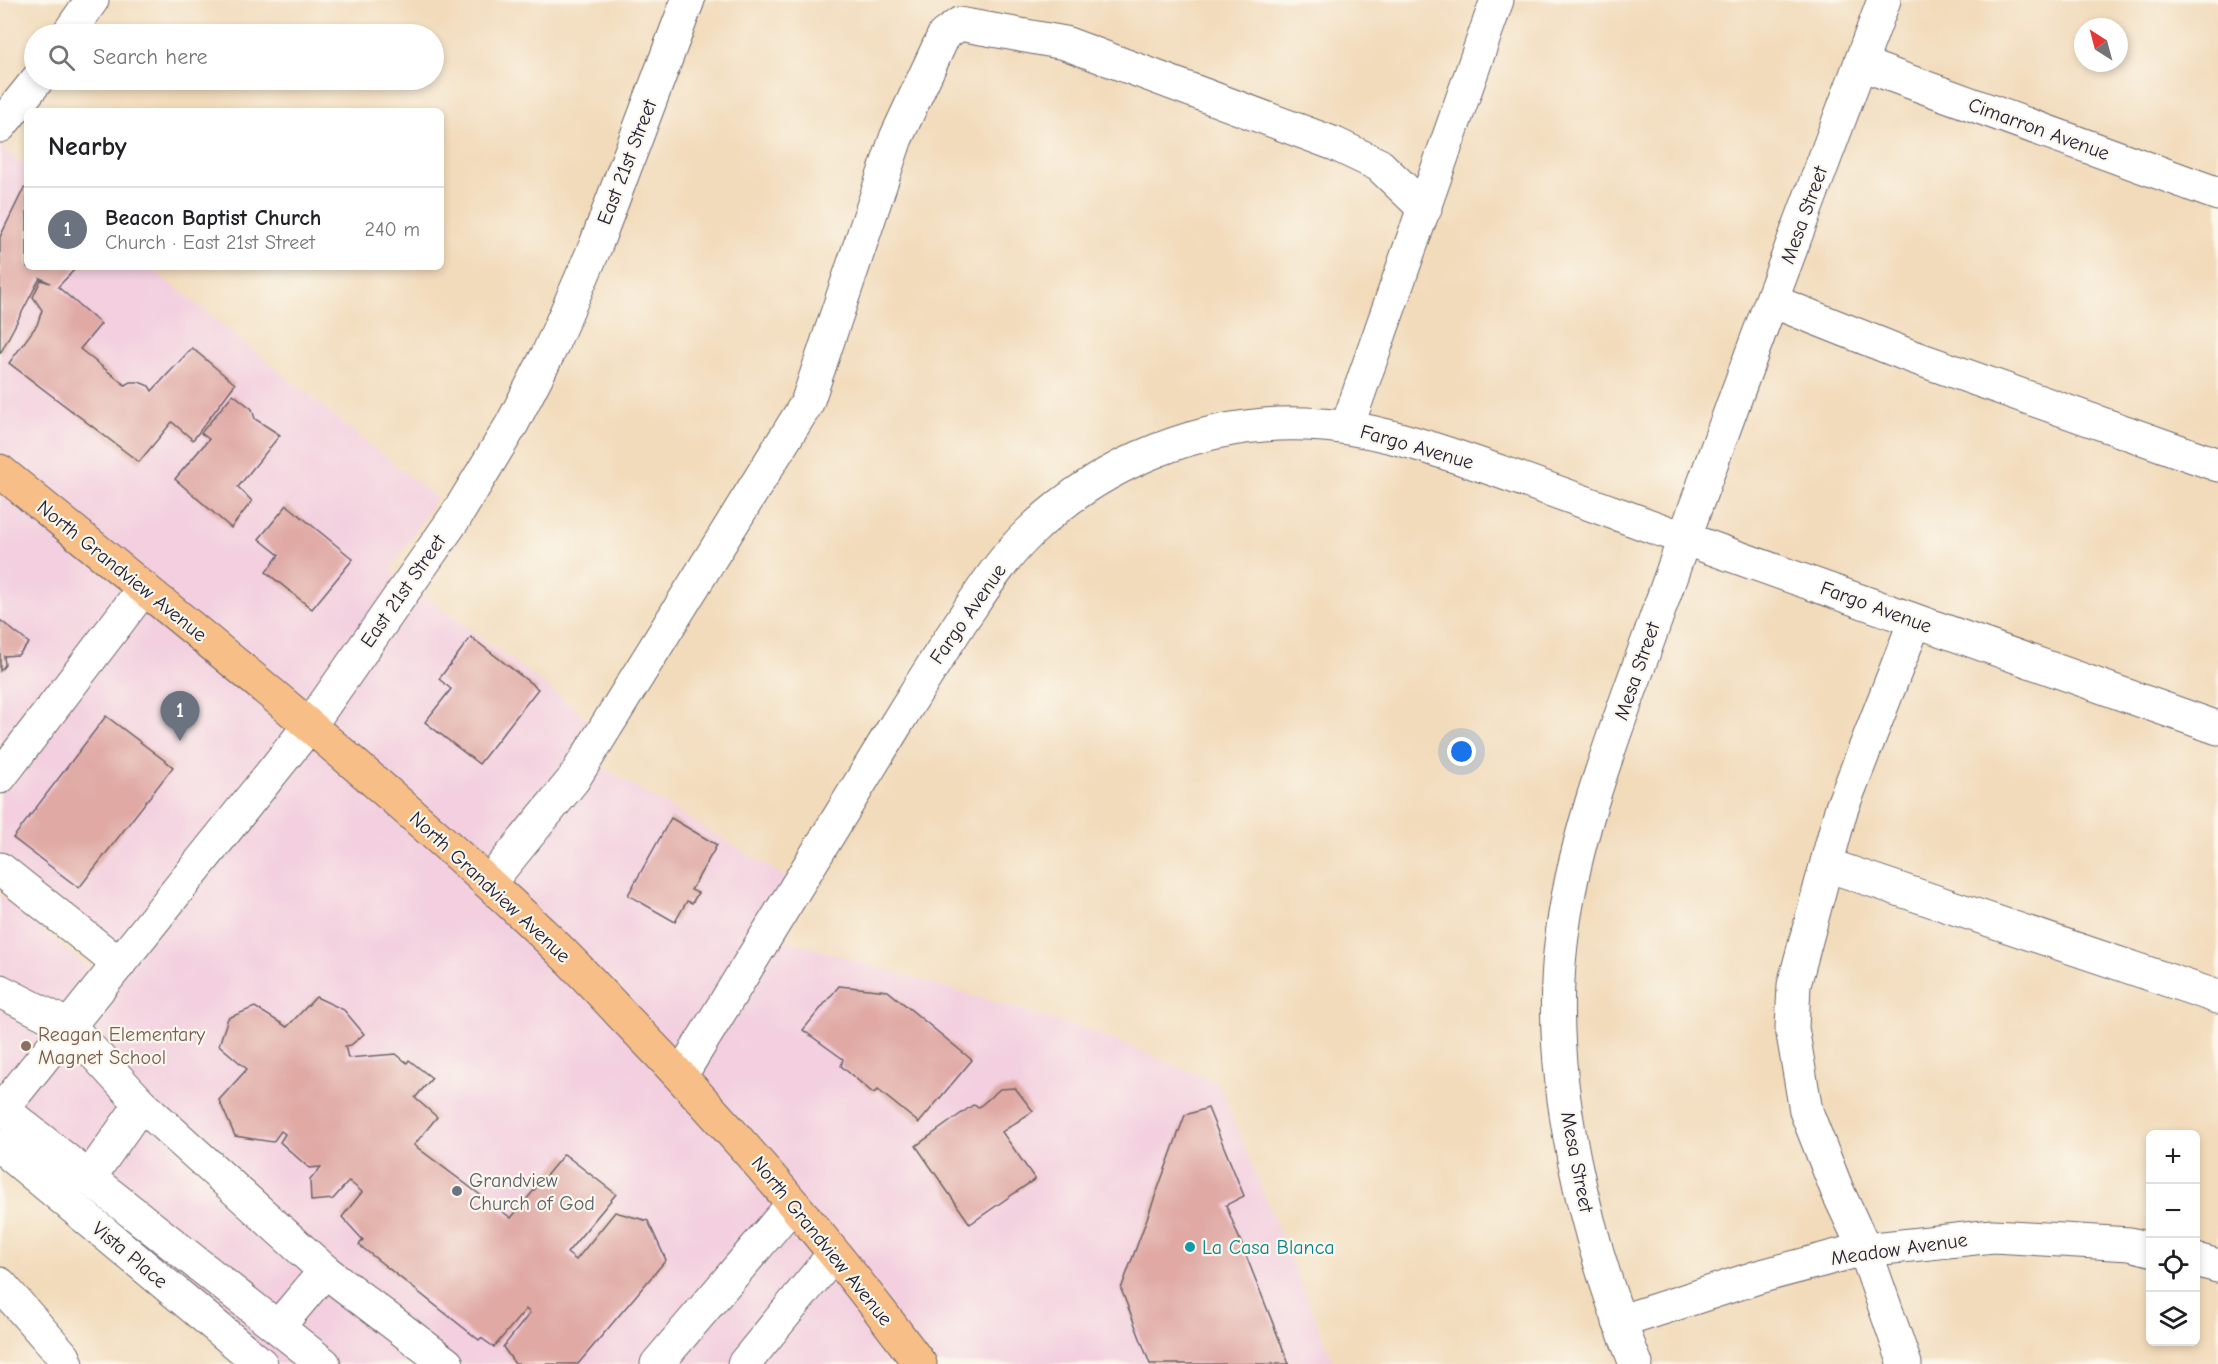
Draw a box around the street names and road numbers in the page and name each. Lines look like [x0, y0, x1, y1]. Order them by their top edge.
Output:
street label: Cimarron Avenue [1965, 93, 2113, 165]
street label: East 21st Street [593, 95, 662, 228]
street label: Mesa Street [1776, 162, 1833, 267]
street label: Fargo Avenue [1358, 420, 1476, 474]
street label: North Grandview Avenue [33, 496, 211, 646]
street label: East 21st Street [356, 529, 451, 652]
street label: Fargo Avenue [925, 560, 1011, 668]
street label: Fargo Avenue [1817, 576, 1935, 638]
street label: Mesa Street [1610, 618, 1665, 723]
street label: North Grandview Avenue [405, 807, 575, 967]
street label: Mesa Street [1556, 1110, 1598, 1216]
street label: North Grandview Avenue [747, 1152, 897, 1330]
street label: Vista Place [88, 1217, 172, 1293]
street label: Meadow Avenue [1829, 1228, 1969, 1270]

